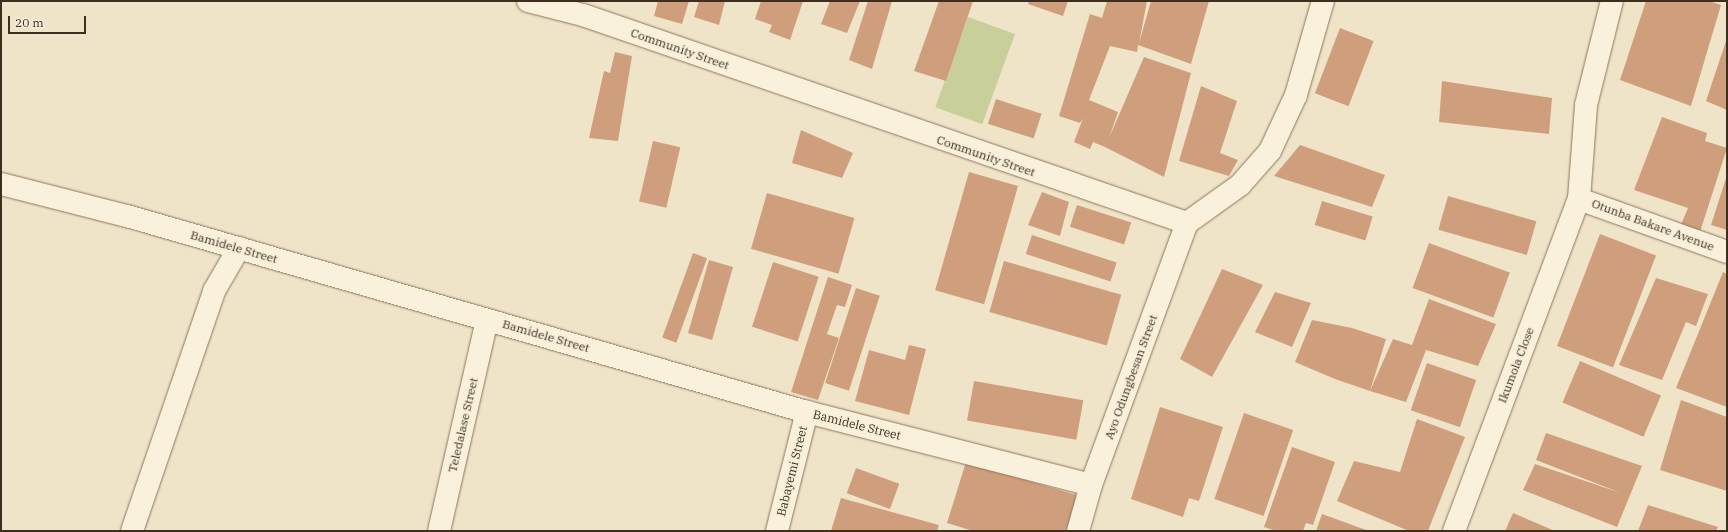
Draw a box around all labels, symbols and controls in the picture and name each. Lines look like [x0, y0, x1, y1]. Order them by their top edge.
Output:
scale bar [10, 8, 88, 34]
text: 20 m [15, 15, 44, 30]
street label: Community Street [629, 25, 731, 73]
street label: Community Street [935, 132, 1037, 180]
street label: Otunba Bakare Avenue [1590, 196, 1716, 254]
street label: Bamidele Street [189, 228, 279, 266]
street label: Ayo Odungbesan Street [1102, 313, 1160, 441]
street label: Bamidele Street [501, 317, 591, 355]
street label: Ikumola Close [1495, 325, 1537, 405]
street label: Teledalase Street [445, 376, 481, 474]
street label: Bamidele Street [812, 407, 902, 443]
street label: Babayemi Street [774, 424, 810, 518]

